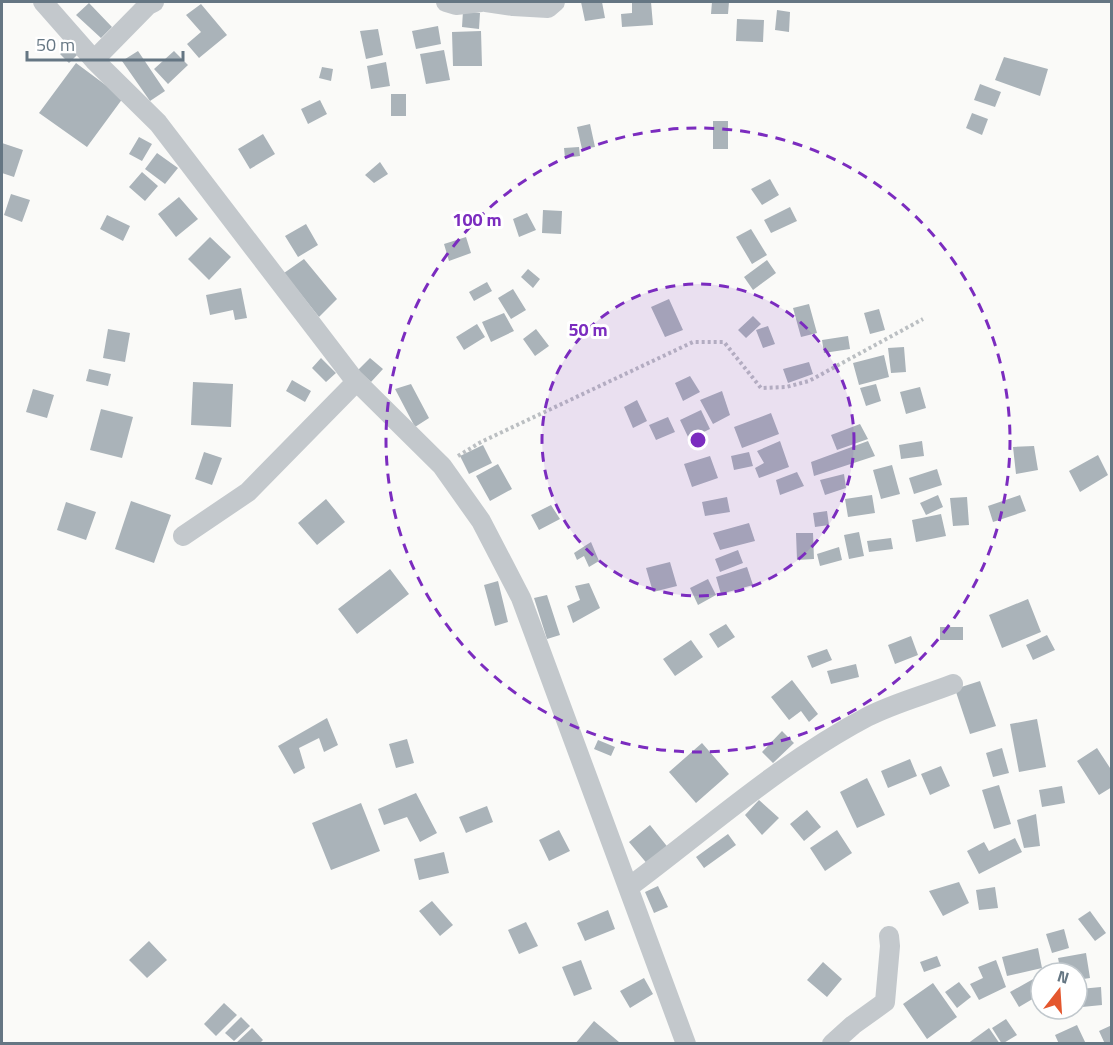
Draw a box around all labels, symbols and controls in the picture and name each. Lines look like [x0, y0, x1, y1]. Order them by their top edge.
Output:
scale bar [27, 24, 183, 62]
text: 50 m [36, 31, 75, 58]
text: 100 m [452, 206, 502, 233]
text: 50 m [568, 316, 608, 343]
centre of rings [688, 430, 708, 450]
north arrow [1029, 961, 1089, 1021]
text: N [1055, 964, 1072, 990]

